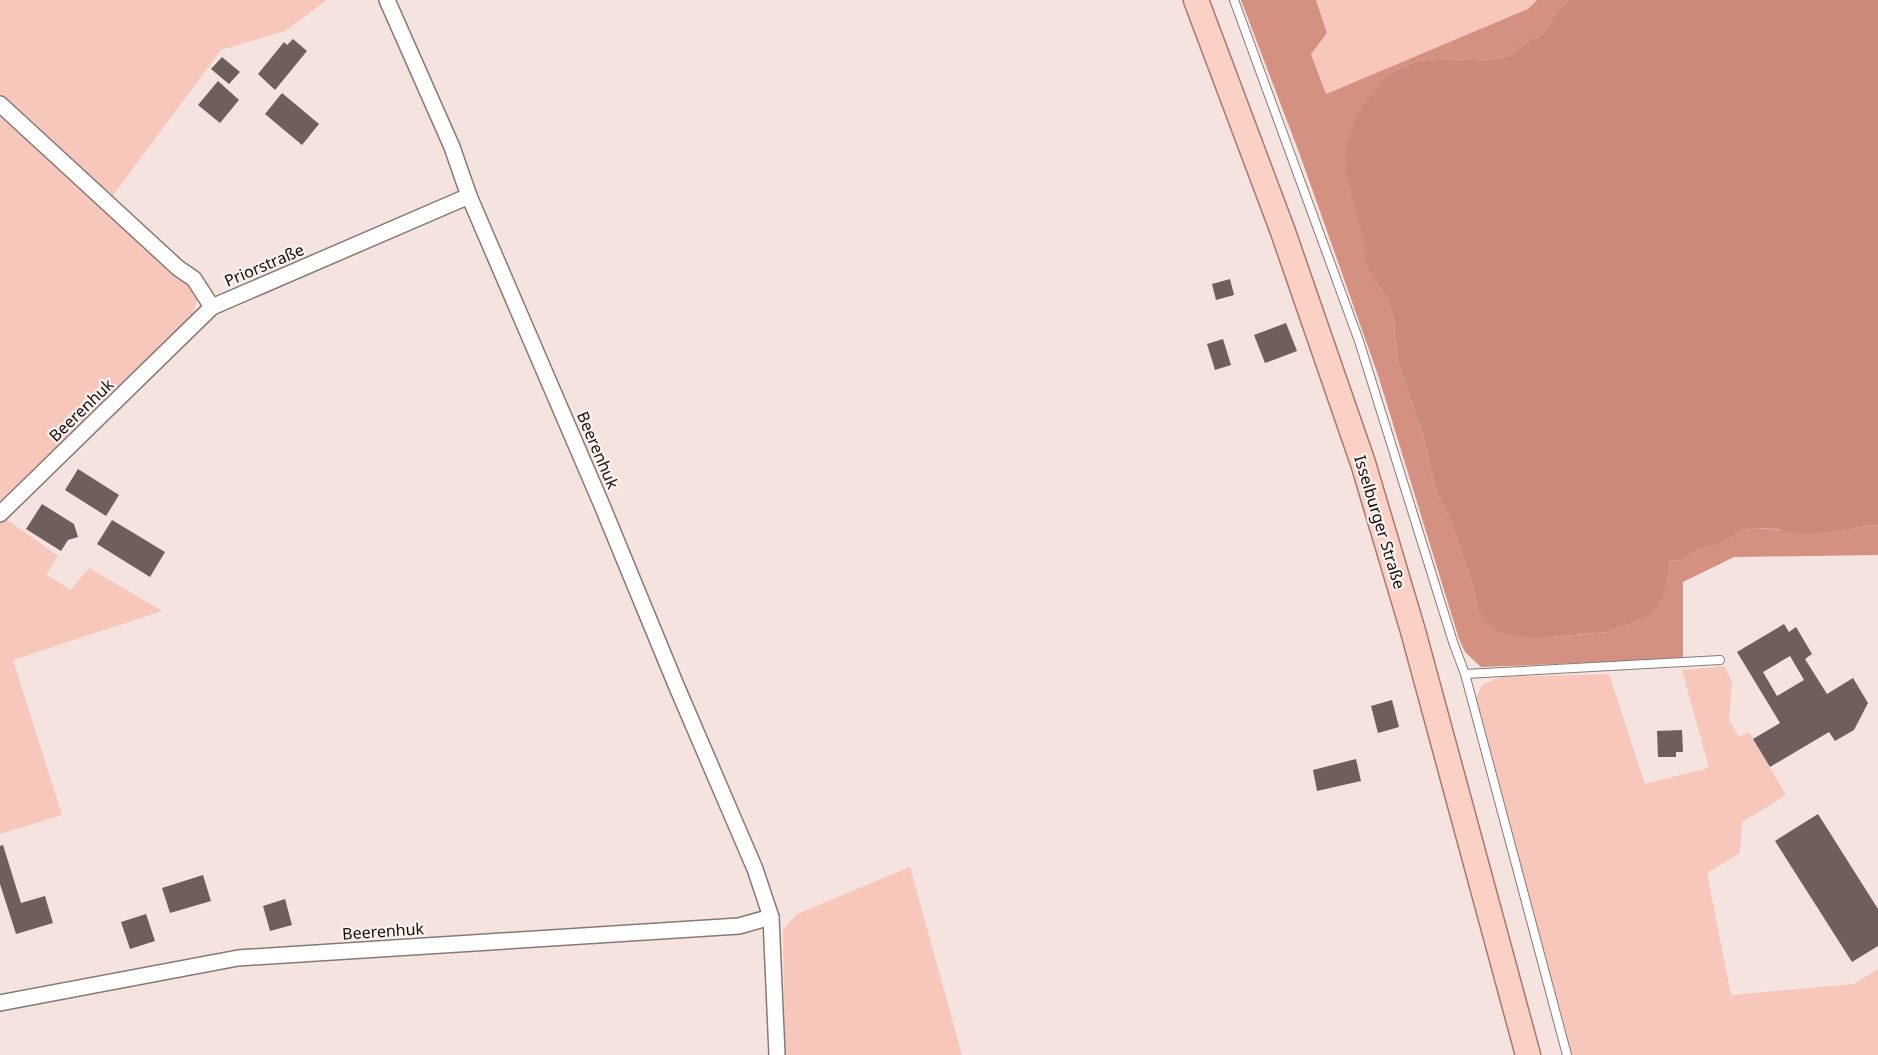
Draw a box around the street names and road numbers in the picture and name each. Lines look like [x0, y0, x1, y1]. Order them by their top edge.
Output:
street label: Priorstraße [221, 238, 307, 292]
street label: Beerenhuk [44, 373, 118, 446]
street label: Beerenhuk [572, 408, 624, 492]
street label: Isselburger Straße [1349, 452, 1411, 592]
street label: Beerenhuk [341, 917, 425, 945]

